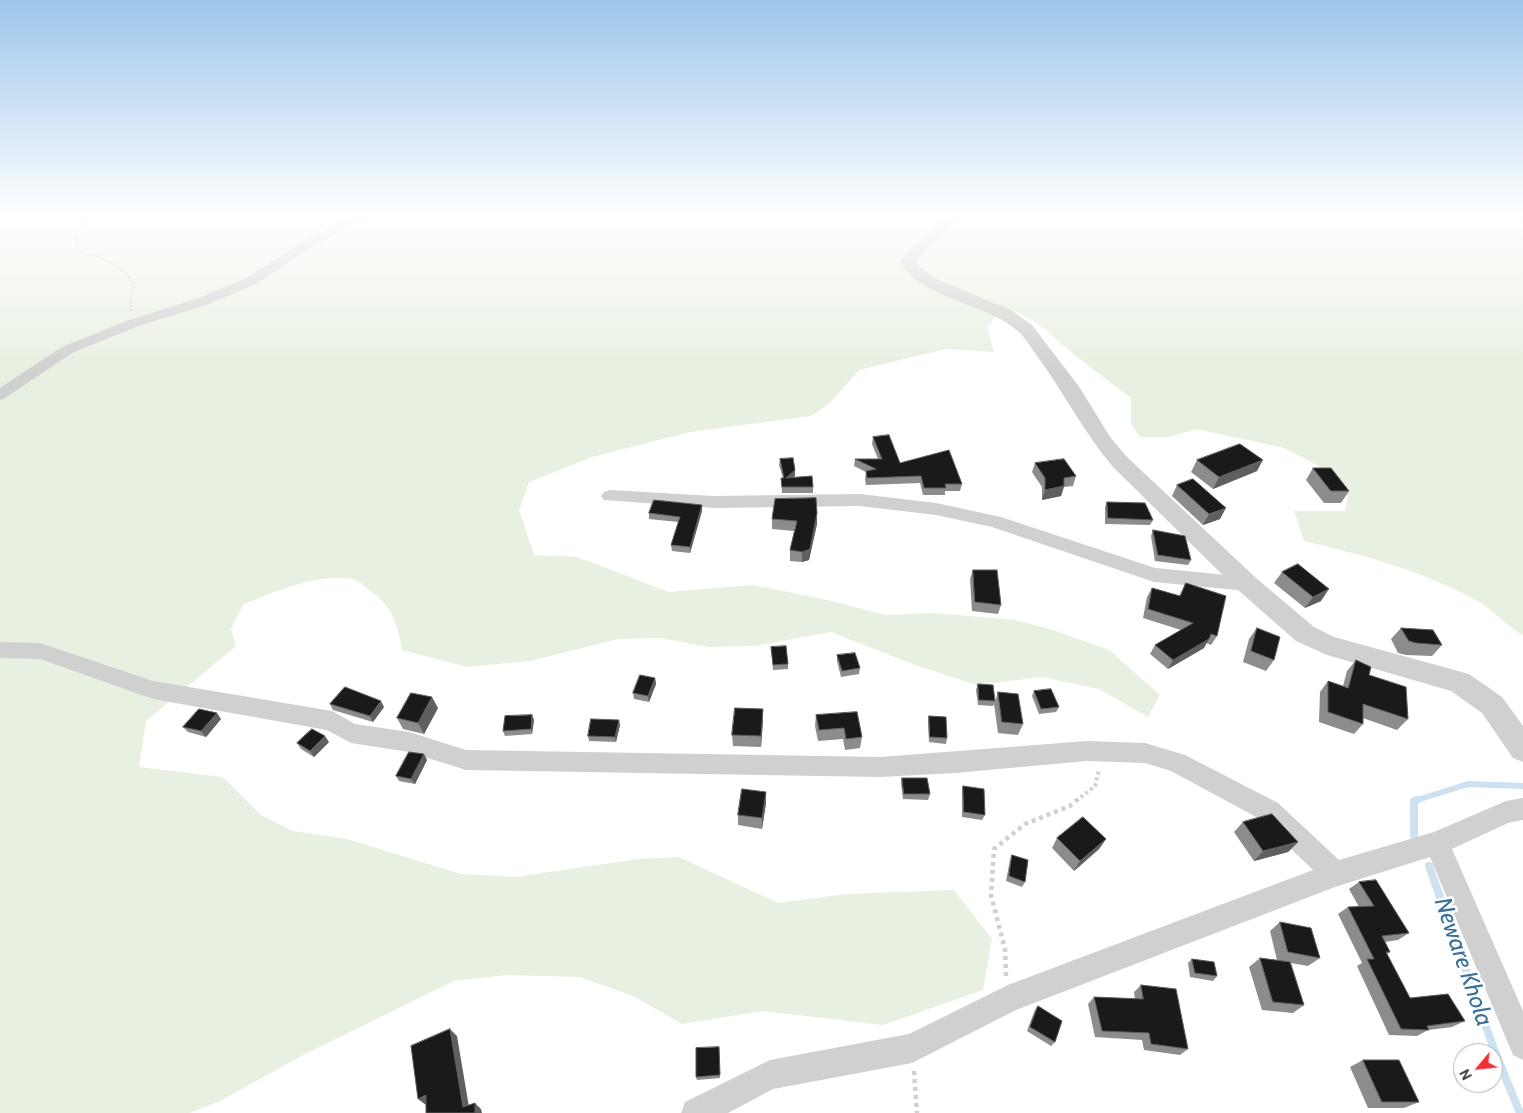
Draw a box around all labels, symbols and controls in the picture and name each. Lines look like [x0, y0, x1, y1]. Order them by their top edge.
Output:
water label: Neware Khola [1428, 894, 1498, 1030]
north arrow [1453, 1043, 1503, 1093]
text: N [1455, 1066, 1476, 1083]

